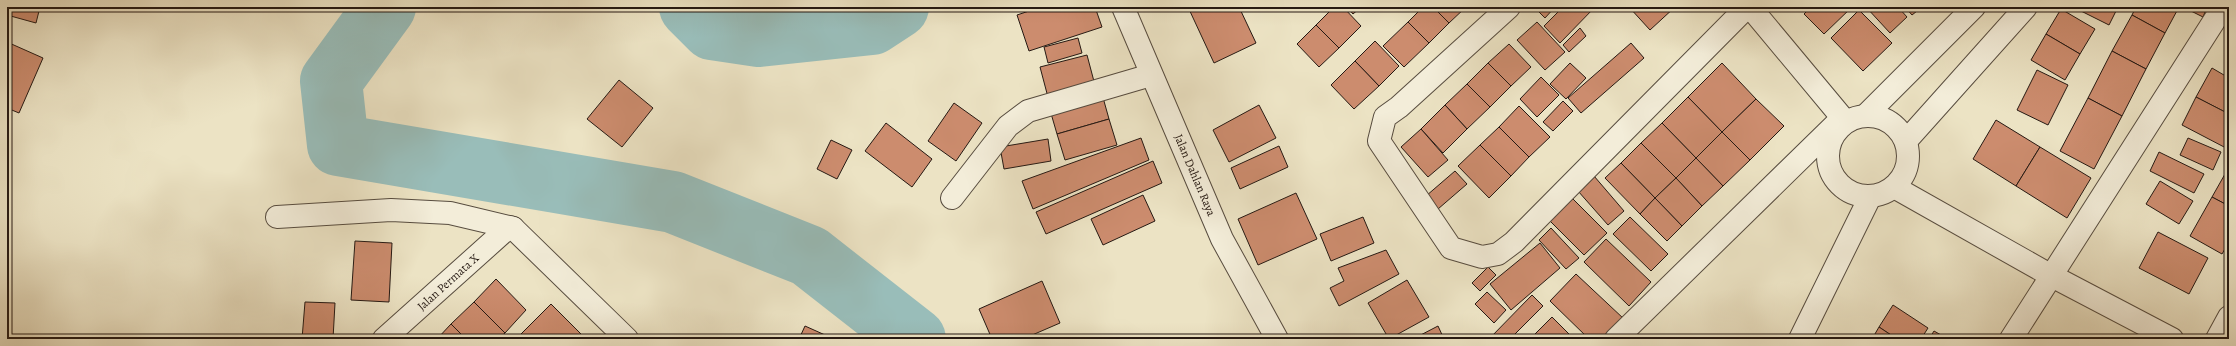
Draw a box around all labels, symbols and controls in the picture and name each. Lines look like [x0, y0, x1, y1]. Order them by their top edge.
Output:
street label: Jalan Dahlan Raya [1170, 131, 1220, 219]
street label: Jalan Permata X [414, 250, 482, 314]

